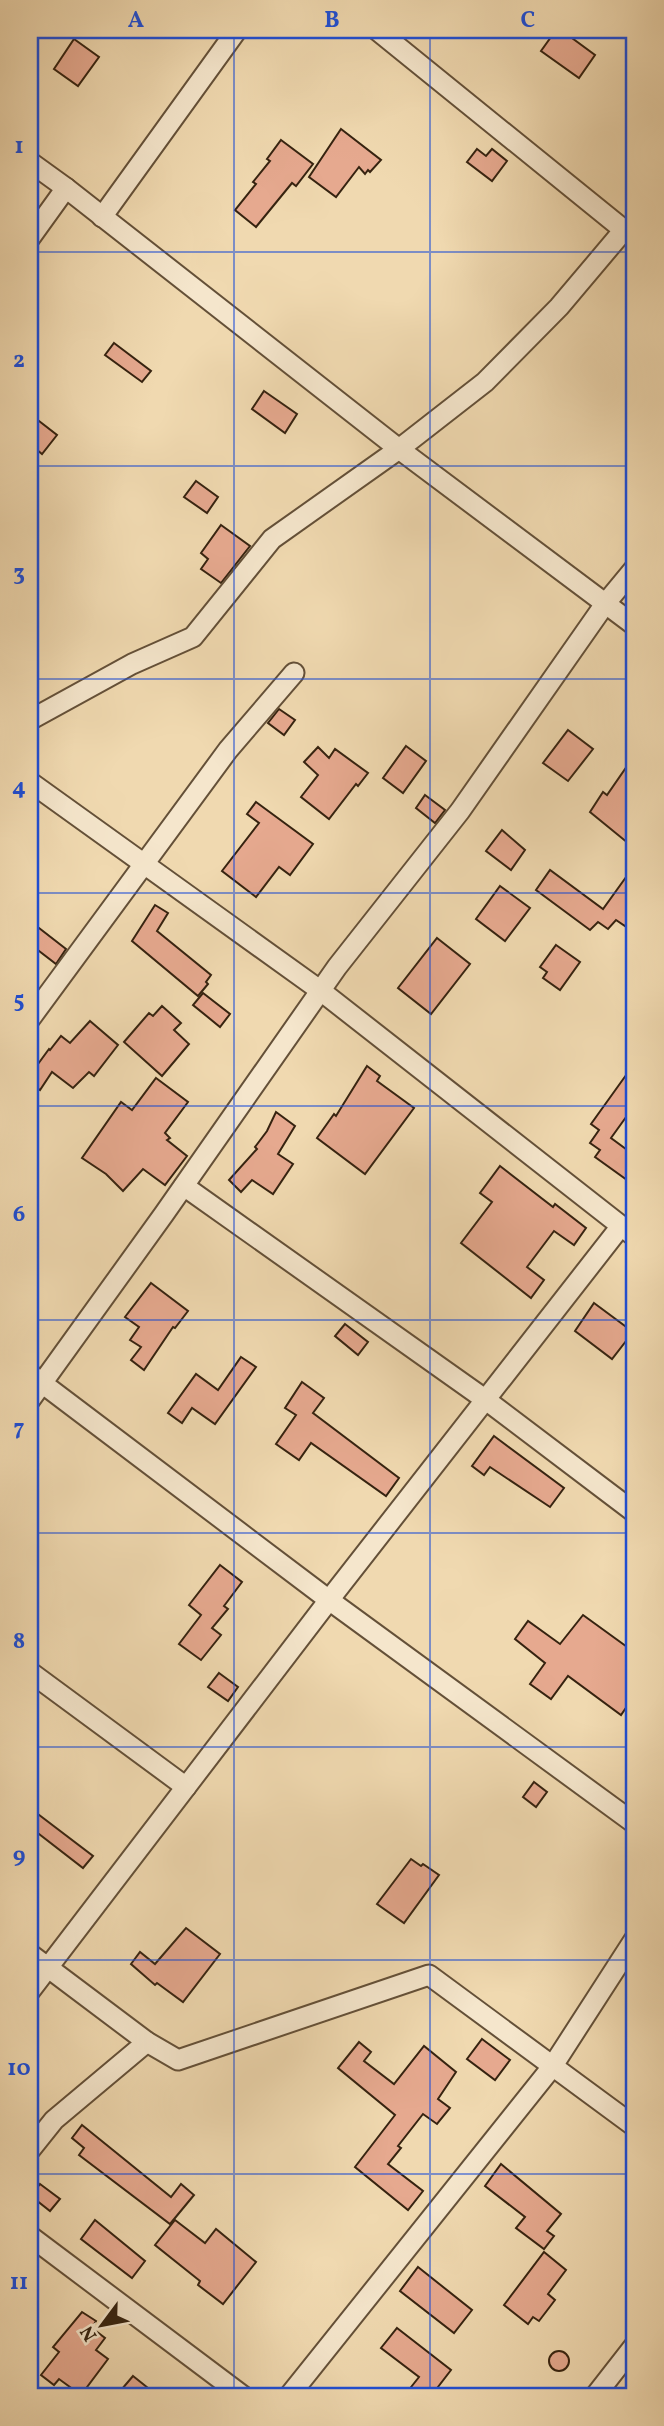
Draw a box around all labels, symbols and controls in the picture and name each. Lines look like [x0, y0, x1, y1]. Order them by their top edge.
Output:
text: A [128, 5, 144, 37]
text: B [324, 5, 340, 37]
text: C [521, 5, 535, 37]
text: 1 [14, 131, 24, 163]
text: 2 [13, 345, 25, 377]
text: 3 [13, 558, 25, 590]
text: 4 [12, 772, 26, 804]
text: 5 [13, 985, 25, 1017]
text: 6 [13, 1199, 25, 1231]
text: 7 [14, 1413, 25, 1445]
text: 8 [13, 1626, 25, 1658]
text: 9 [13, 1840, 25, 1872]
text: 10 [7, 2053, 31, 2085]
text: 11 [10, 2267, 28, 2299]
north arrow [66, 2290, 136, 2360]
text: N [74, 2320, 104, 2346]

